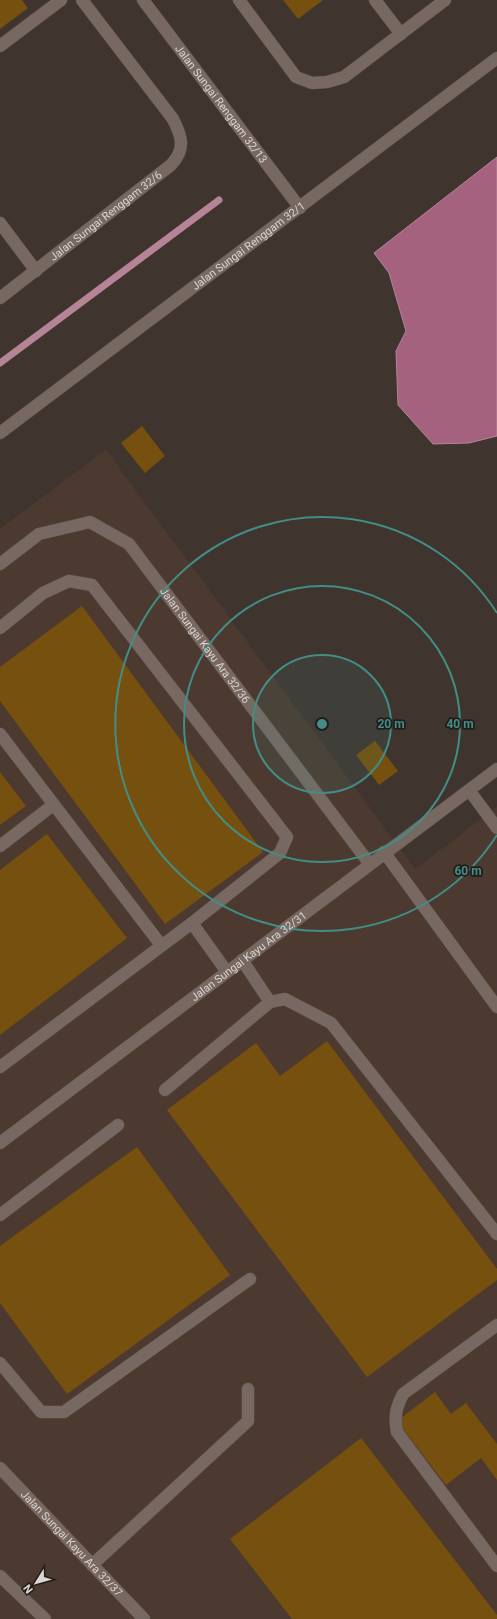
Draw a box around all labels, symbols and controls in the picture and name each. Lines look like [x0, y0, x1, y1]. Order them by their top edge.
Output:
street label: Jalan Sungai Renggam 32/13 [173, 42, 270, 165]
street label: Jalan Sungai Renggam 32/6 [47, 168, 164, 263]
street label: Jalan Sungai Renggam 32/1 [189, 199, 307, 293]
street label: Jalan Sungai Kayu Ara 32/36 [157, 585, 253, 706]
centre of rings [315, 717, 329, 731]
text: 20 m [377, 717, 405, 731]
text: 40 m [446, 717, 474, 731]
text: 60 m [454, 864, 482, 878]
street label: Jalan Sungai Kayu Ara 32/31 [188, 908, 309, 1004]
street label: Jalan Sungai Kayu Ara 32/37 [18, 1488, 125, 1599]
north arrow [16, 1563, 56, 1603]
text: N [21, 1582, 36, 1596]

